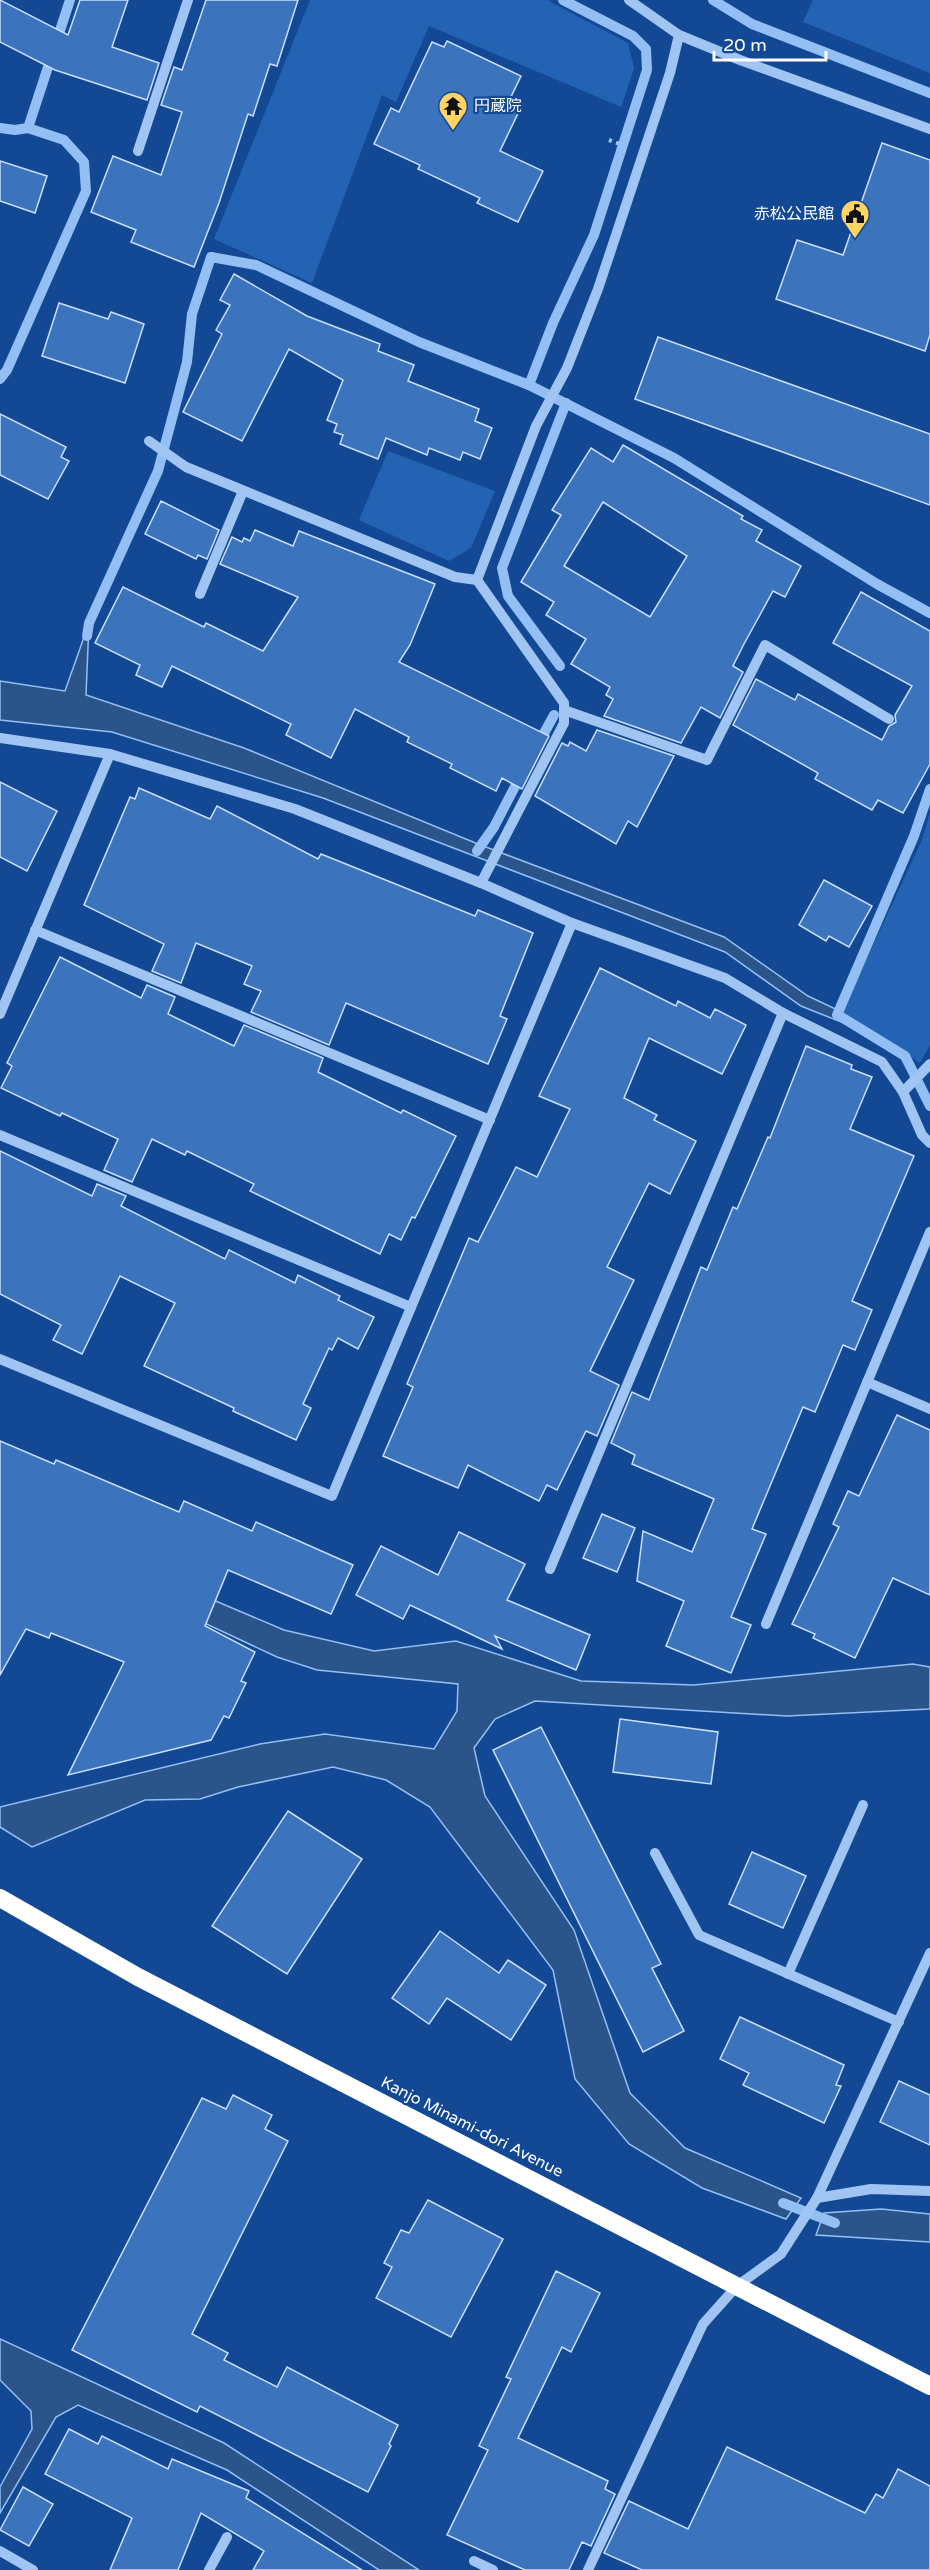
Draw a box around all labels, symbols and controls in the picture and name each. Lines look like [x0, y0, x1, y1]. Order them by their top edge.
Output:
scale bar [714, 24, 826, 62]
text: 20 m [723, 34, 767, 56]
temple icon: 円蔵院 [437, 90, 469, 132]
place label: 円蔵院 [474, 96, 522, 116]
public building icon: 赤松公民館 [839, 198, 871, 240]
place label: 赤松公民館 [754, 204, 834, 224]
street label: Kanjo Minami-dori Avenue [377, 2072, 567, 2182]

